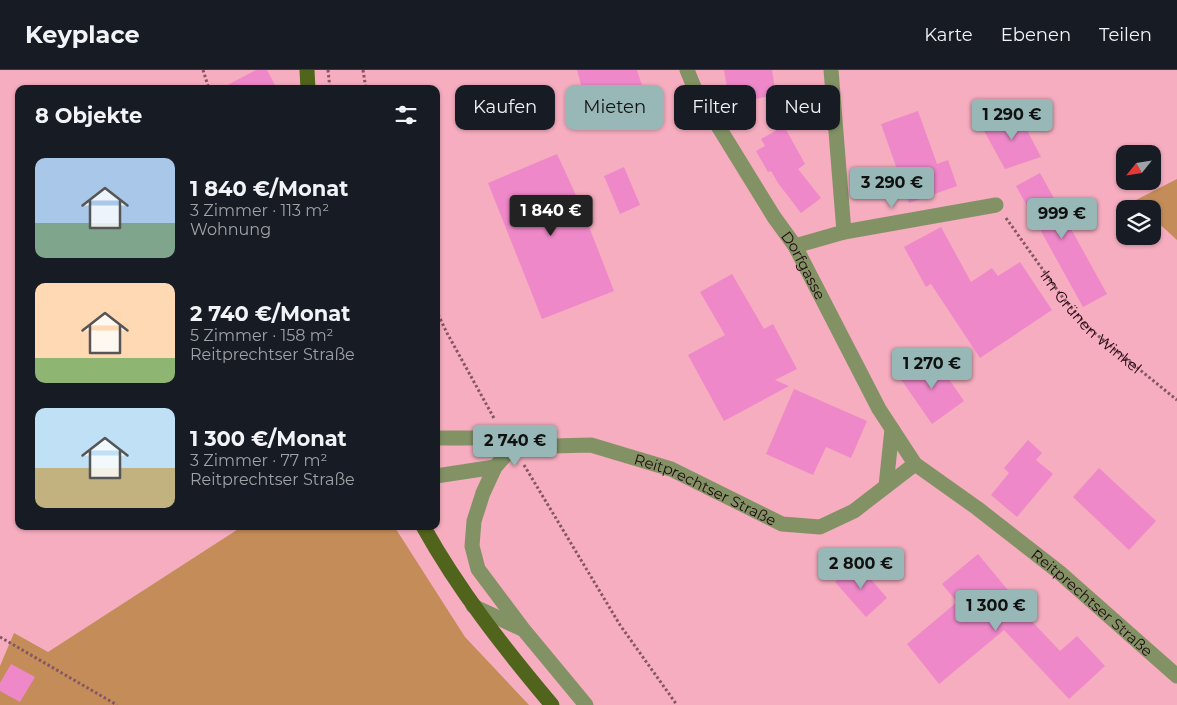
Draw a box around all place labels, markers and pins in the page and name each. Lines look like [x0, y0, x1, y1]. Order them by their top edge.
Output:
pin: 1 290 € [966, 98, 1058, 141]
pin: 3 290 € [846, 166, 938, 209]
pin: 1 840 € [505, 194, 597, 237]
pin: 999 € [1027, 198, 1097, 240]
pin: 1 270 € [886, 348, 978, 390]
pin: 2 740 € [469, 424, 561, 467]
pin: 2 800 € [815, 548, 907, 590]
pin: 1 300 € [950, 590, 1042, 632]

